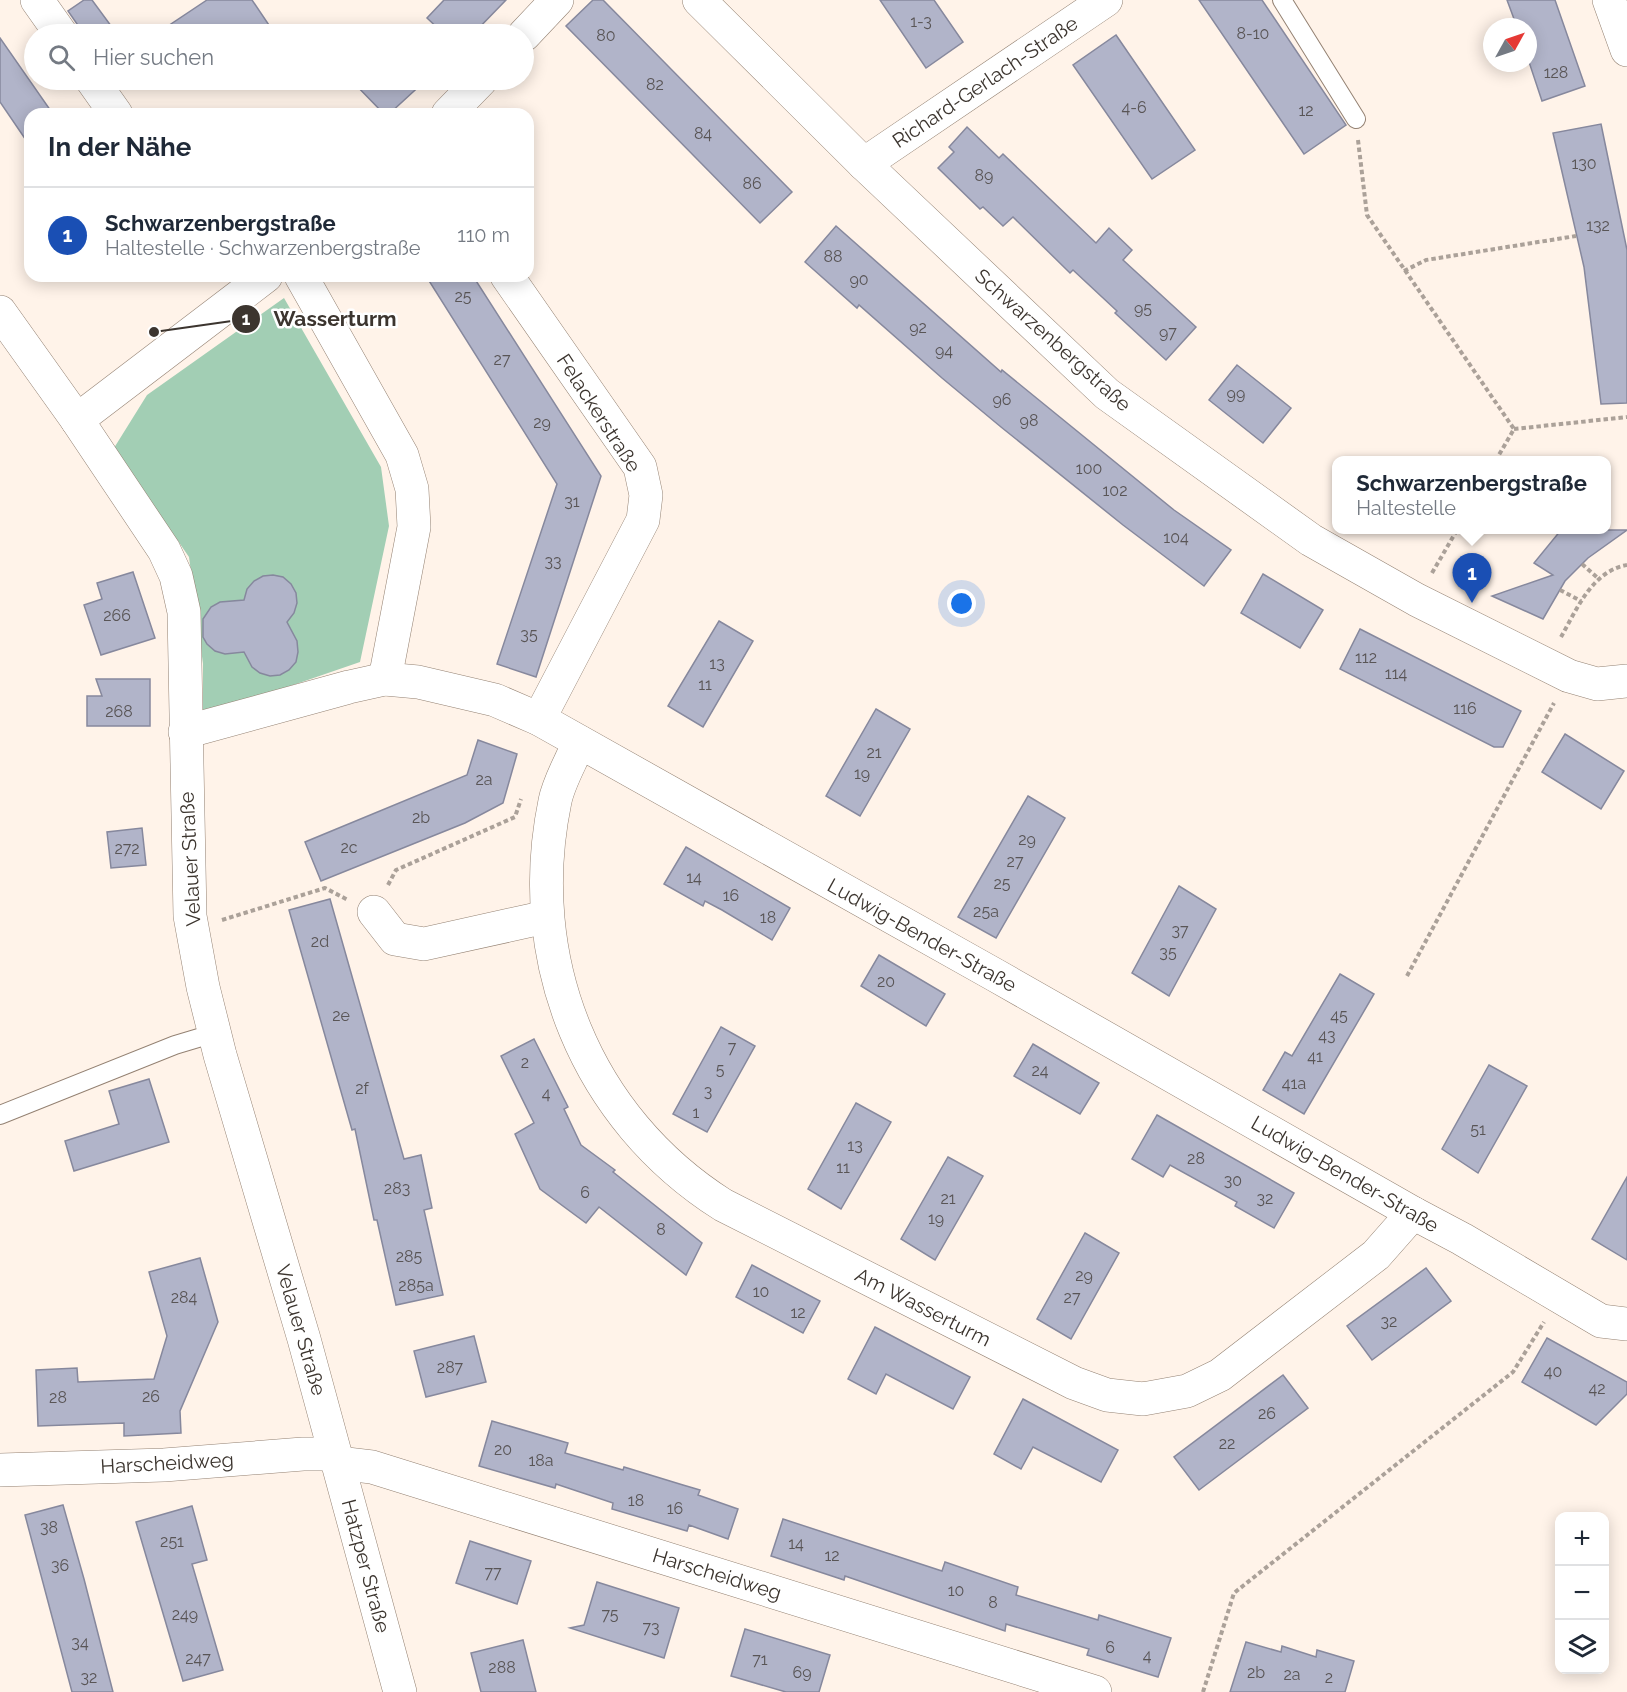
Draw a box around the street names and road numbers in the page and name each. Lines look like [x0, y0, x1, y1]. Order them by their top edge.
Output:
street label: Richard-Gerlach-Straße [888, 11, 1082, 153]
street label: Schwarzenbergstraße [970, 264, 1136, 417]
street label: Felackerstraße [552, 349, 646, 477]
street label: Velauer Straße [174, 791, 206, 927]
street label: Ludwig-Bender-Straße [823, 873, 1021, 997]
street label: Ludwig-Bender-Straße [1247, 1111, 1443, 1238]
street label: Velauer Straße [271, 1262, 331, 1398]
street label: Am Wasserturm [851, 1262, 995, 1352]
street label: Harscheidweg [100, 1448, 234, 1478]
street label: Hatzper Straße [337, 1497, 395, 1636]
street label: Harscheidweg [650, 1543, 784, 1605]

